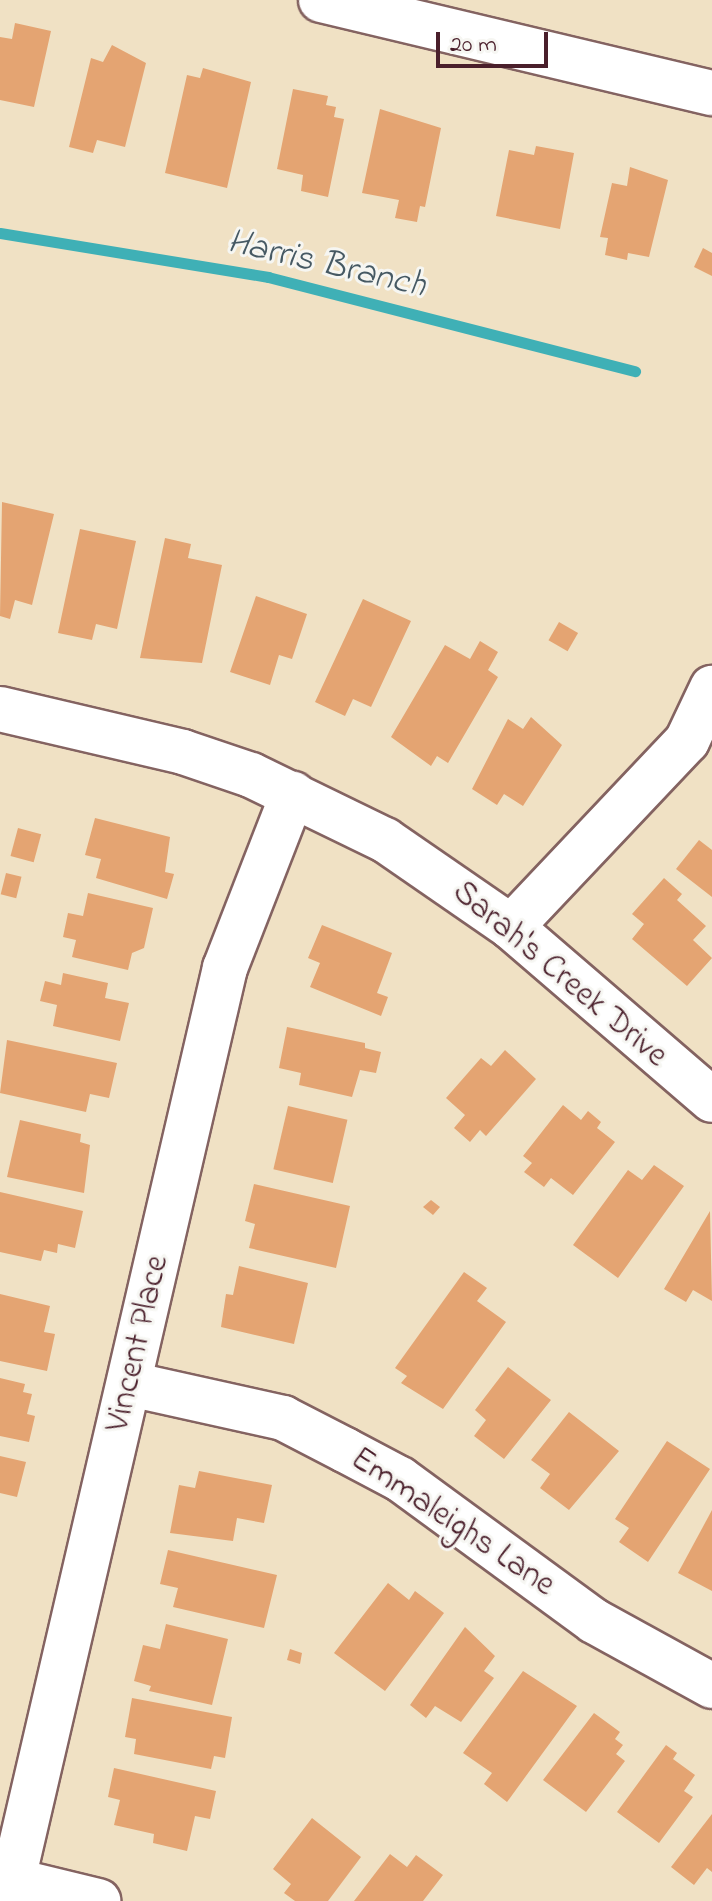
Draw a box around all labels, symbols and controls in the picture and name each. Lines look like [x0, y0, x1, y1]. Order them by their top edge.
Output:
scale bar [440, 16, 552, 66]
text: 20 m [450, 28, 497, 63]
water label: Harris Branch [223, 221, 429, 309]
street label: Sarah's Creek Drive [443, 873, 675, 1077]
street label: Vincent Place [99, 1252, 179, 1436]
street label: Emmaleighs Lane [342, 1440, 562, 1606]

